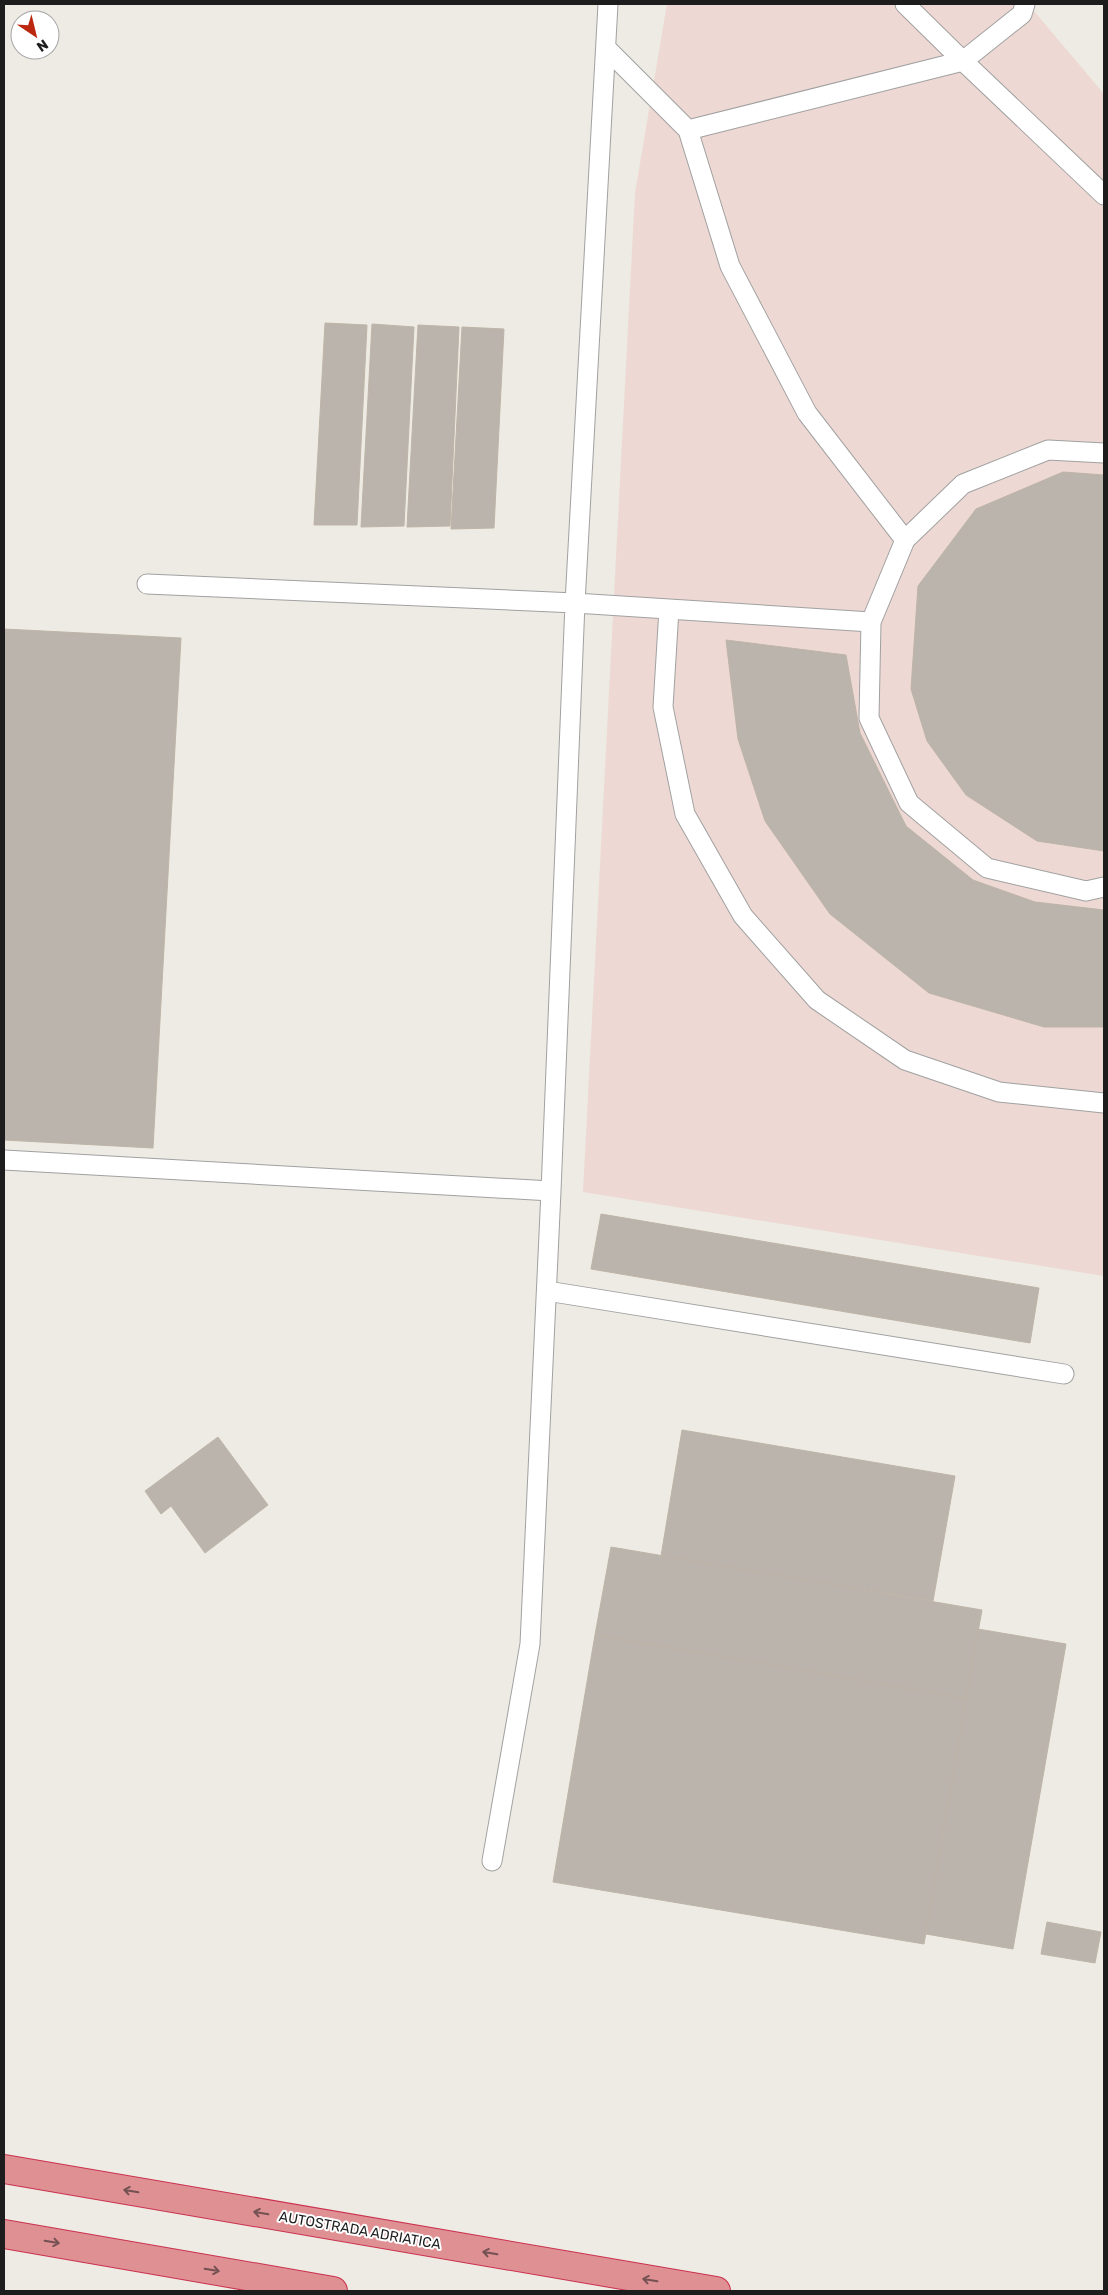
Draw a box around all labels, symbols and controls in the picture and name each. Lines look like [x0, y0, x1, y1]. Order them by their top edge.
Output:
north arrow [10, 10, 60, 60]
text: N [33, 35, 51, 55]
one-way arrow [124, 2185, 140, 2195]
one-way arrow [253, 2208, 269, 2218]
street label: AUTOSTRADA ADRIATICA [278, 2208, 443, 2253]
one-way arrow [43, 2238, 59, 2248]
one-way arrow [482, 2247, 498, 2257]
one-way arrow [204, 2266, 220, 2276]
one-way arrow [643, 2275, 659, 2285]

